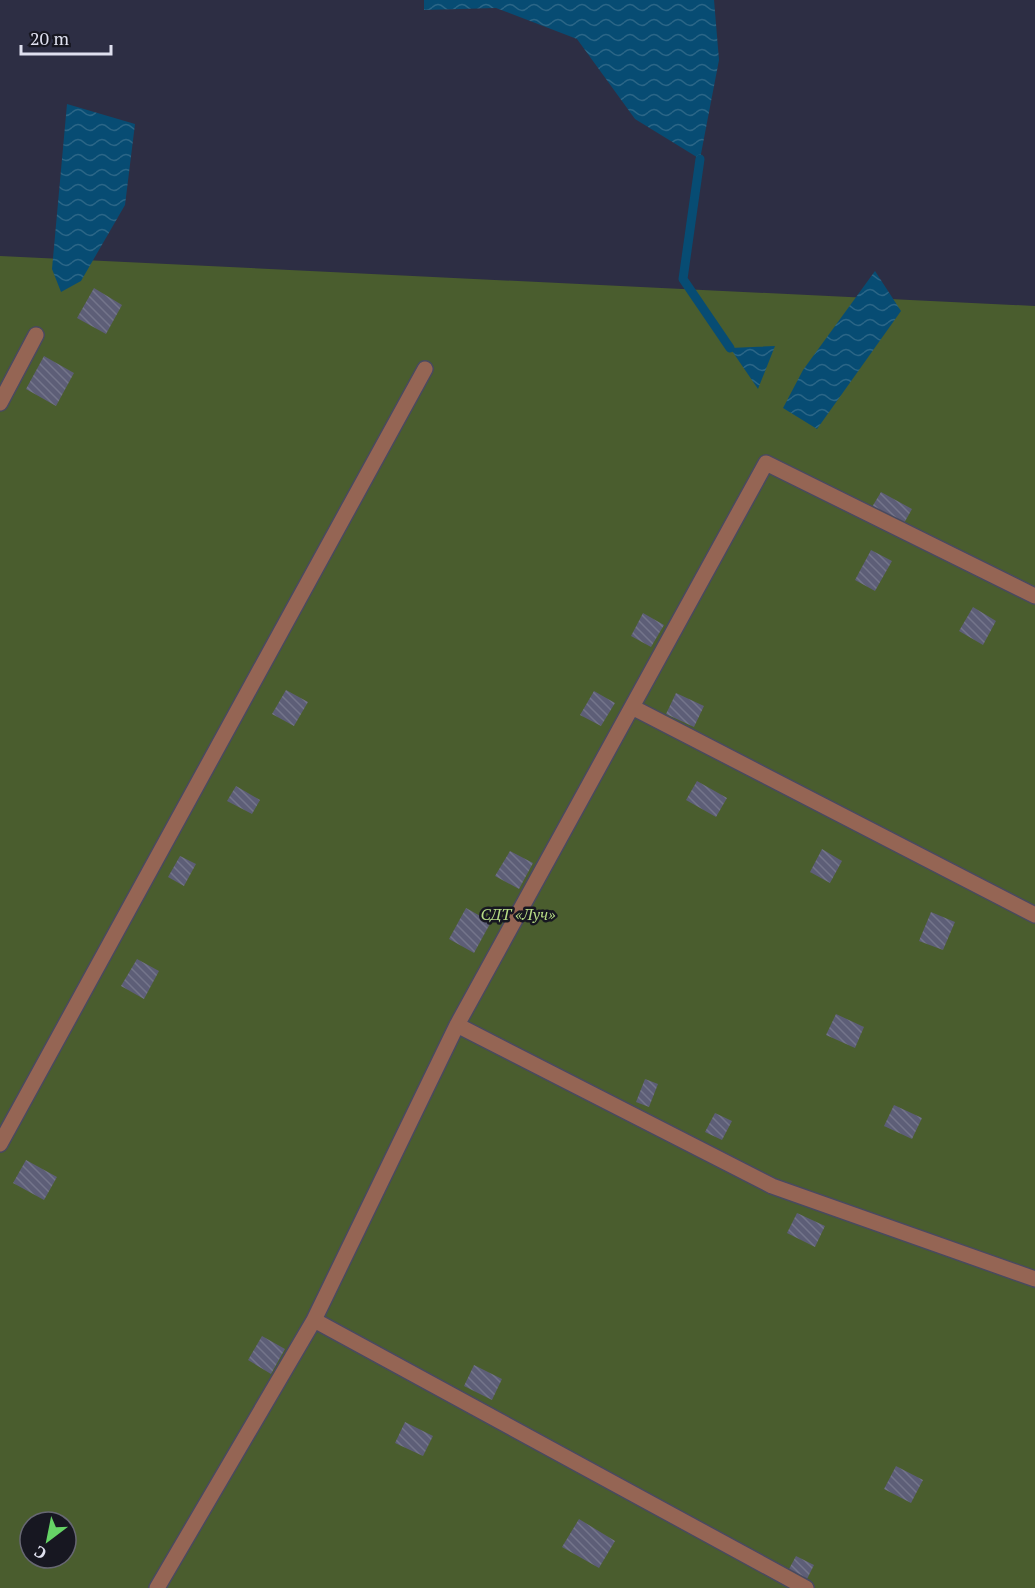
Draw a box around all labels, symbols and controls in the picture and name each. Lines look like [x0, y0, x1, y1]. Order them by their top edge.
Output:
scale bar [21, 18, 111, 56]
text: 20 m [30, 26, 70, 50]
park label: СДТ «Луч» [481, 903, 556, 925]
north arrow [18, 1510, 78, 1570]
text: С [30, 1541, 50, 1565]

